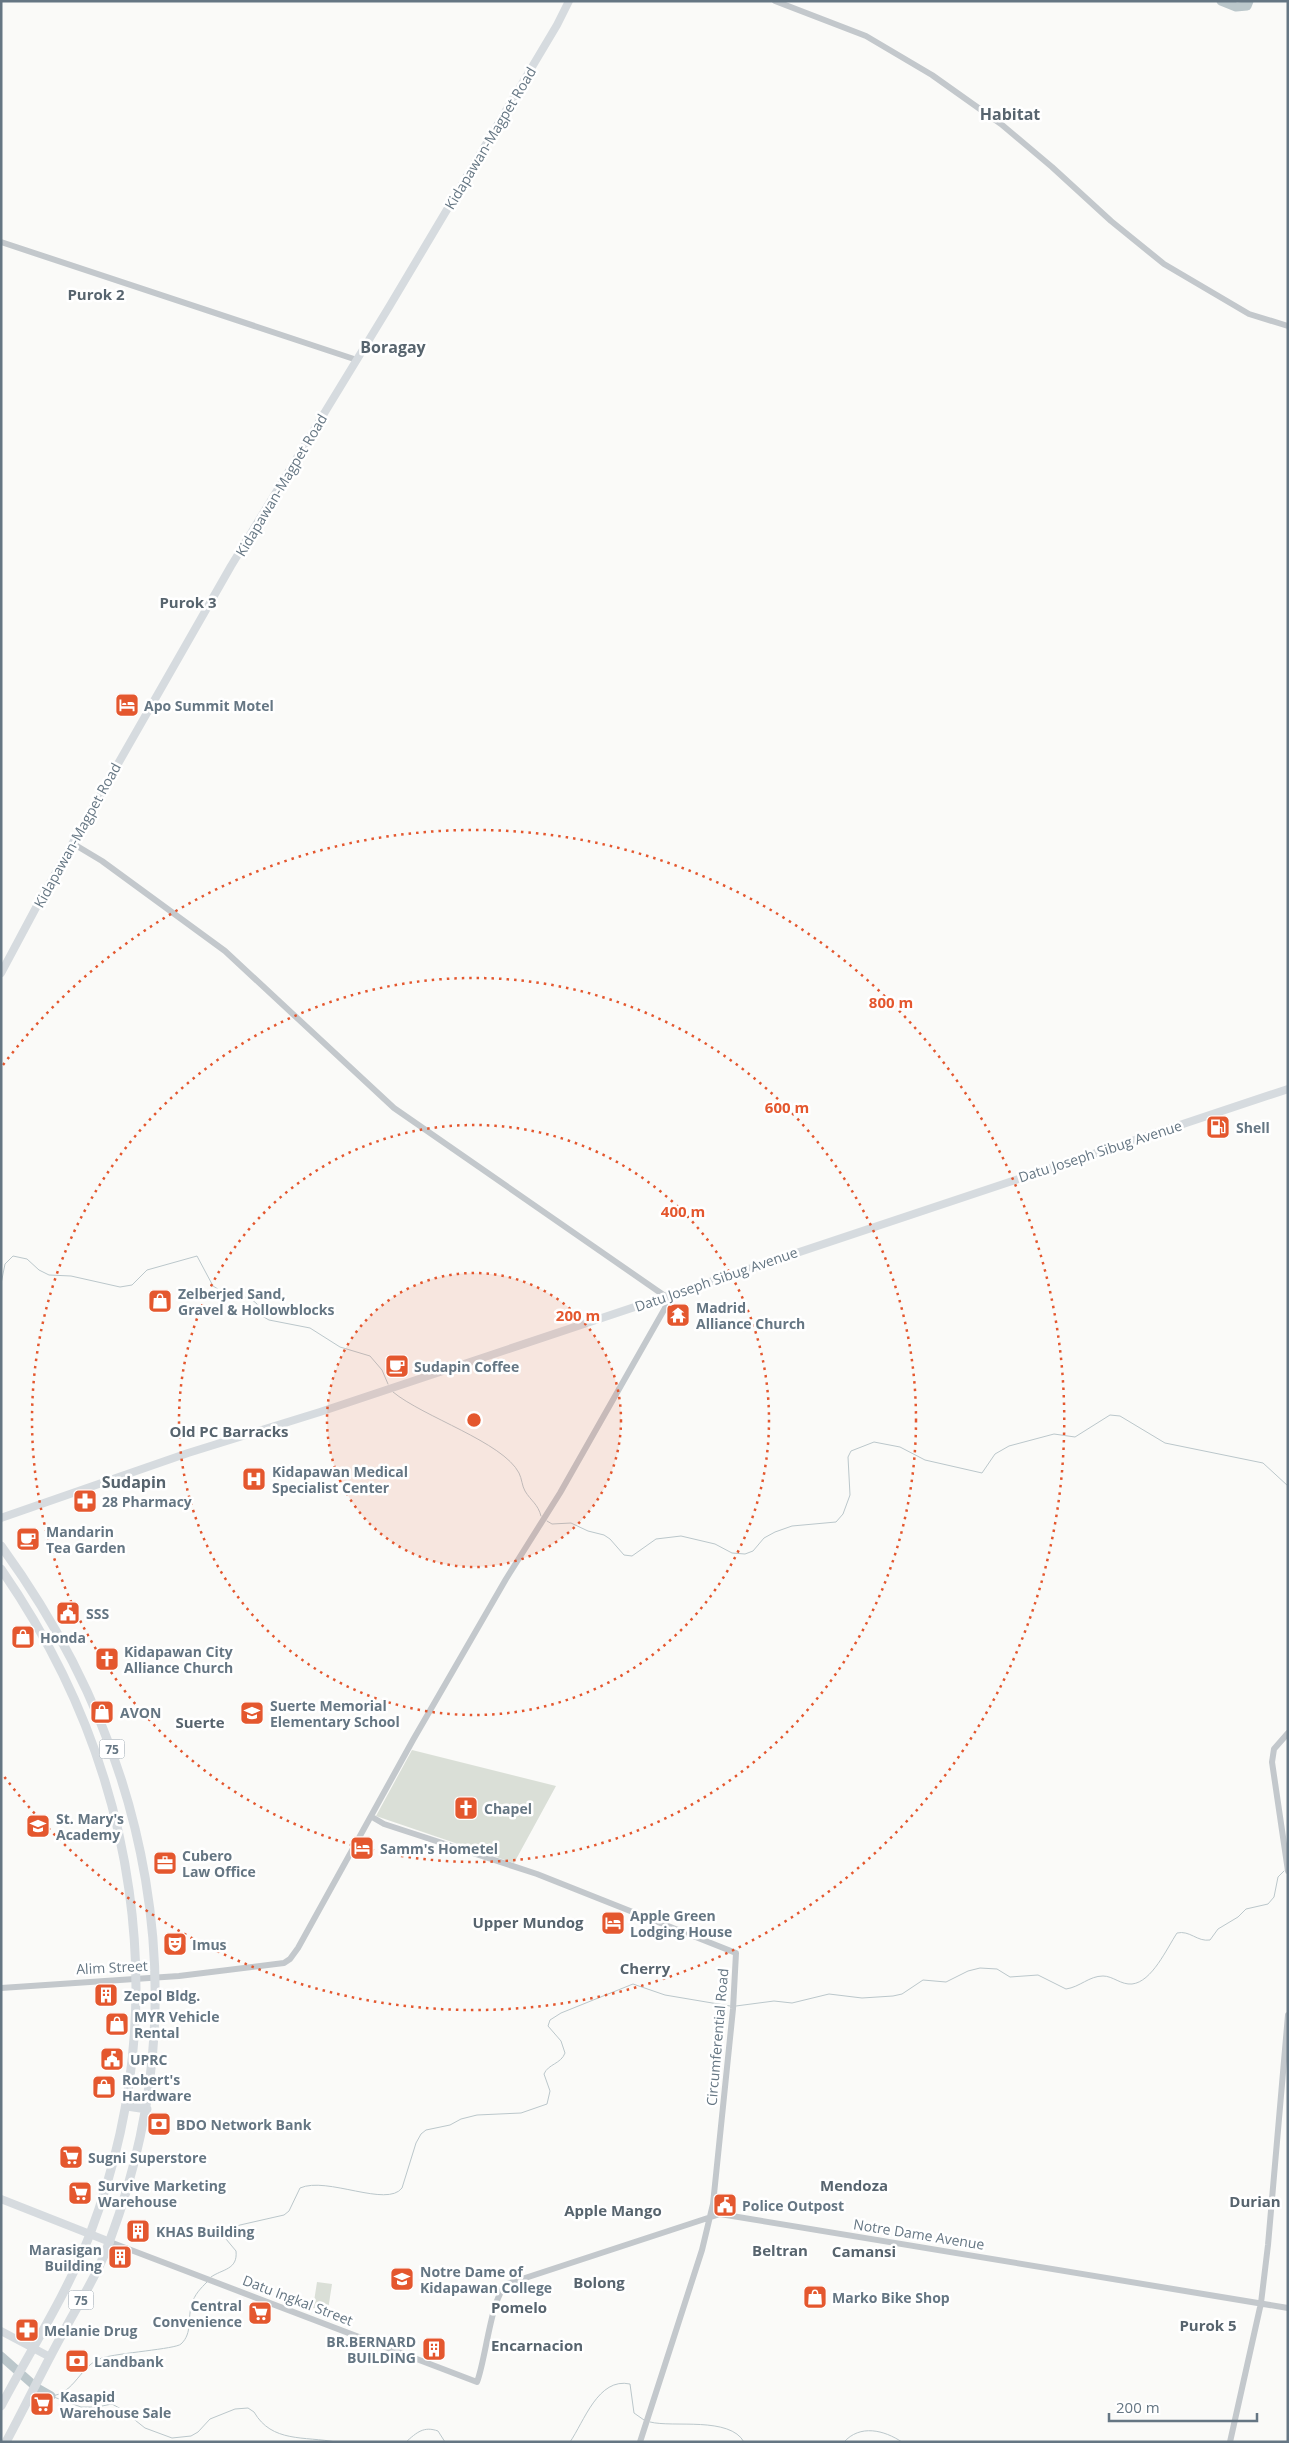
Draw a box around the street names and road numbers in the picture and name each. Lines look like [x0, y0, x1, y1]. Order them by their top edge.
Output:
street label: Kidapawan-Magpet Road [440, 63, 540, 213]
street label: Kidapawan-Magpet Road [231, 410, 331, 560]
street label: Kidapawan-Magpet Road [29, 759, 125, 911]
street label: Datu Joseph Sibug Avenue [1016, 1116, 1184, 1186]
street label: Datu Joseph Sibug Avenue [632, 1242, 800, 1316]
road number: 75 [100, 1740, 124, 1758]
street label: Alim Street [76, 1956, 148, 1978]
street label: Circumferential Road [702, 1967, 732, 2107]
street label: Notre Dame Avenue [852, 2214, 986, 2254]
street label: Datu Ingkal Street [240, 2270, 356, 2330]
road number: 75 [68, 2290, 94, 2310]

